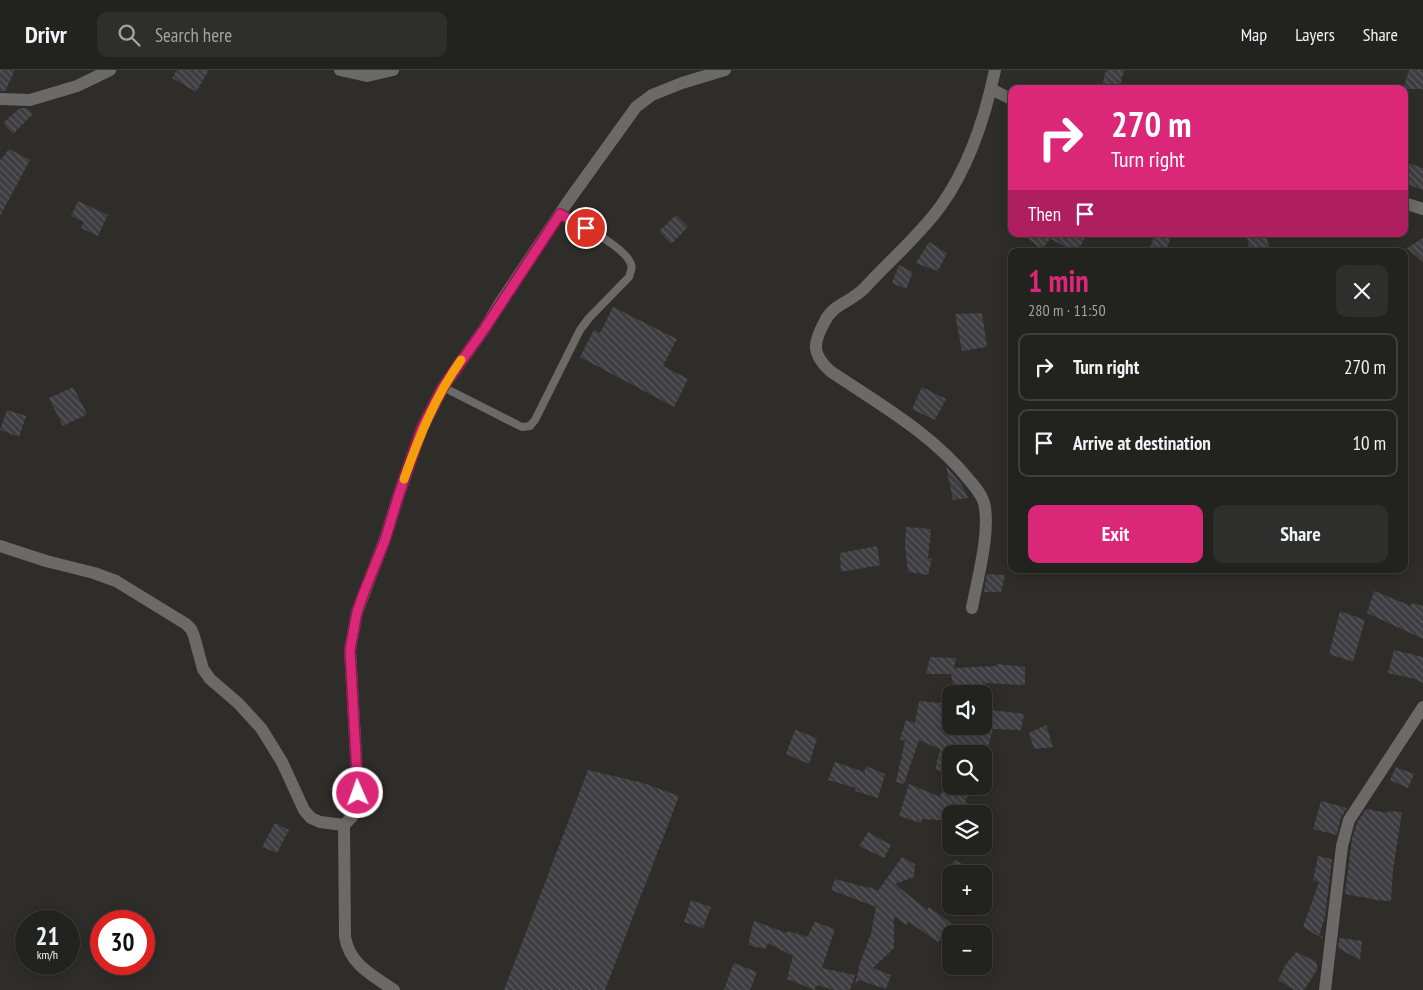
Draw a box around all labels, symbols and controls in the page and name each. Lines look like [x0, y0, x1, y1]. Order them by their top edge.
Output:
search box [97, 12, 447, 57]
text: Drivr [25, 19, 67, 50]
icon: search [115, 21, 143, 49]
text: Search here [155, 23, 232, 47]
text: Map [1241, 23, 1267, 46]
text: Layers [1295, 23, 1335, 46]
text: Share [1363, 23, 1398, 46]
text: 270 m [1111, 101, 1192, 147]
icon: right [1028, 105, 1093, 170]
text: Turn right [1111, 145, 1185, 173]
icon: arrive [1071, 200, 1099, 228]
text: Then [1028, 202, 1061, 226]
pin [565, 207, 607, 249]
icon: arrive [572, 214, 600, 242]
text: 1 min [1028, 261, 1089, 300]
button: close [1336, 265, 1388, 317]
text: 280 m · 11:50 [1028, 300, 1106, 320]
icon: right [1030, 353, 1058, 381]
text: Turn right [1073, 355, 1139, 379]
text: 270 m [1344, 355, 1386, 379]
icon: arrive [1030, 429, 1058, 457]
text: Arrive at destination [1073, 431, 1211, 455]
text: 10 m [1353, 431, 1386, 455]
button: Exit [1028, 505, 1203, 563]
button: Share [1213, 505, 1388, 563]
map controls [942, 685, 992, 975]
button: sound [942, 685, 992, 735]
button: search [942, 745, 992, 795]
position arrow [331, 766, 383, 818]
button: layers [942, 805, 992, 855]
button: + [942, 865, 992, 915]
speed limit sign: 30 [90, 910, 155, 975]
text: 21 [36, 920, 59, 952]
button: − [942, 925, 992, 975]
text: km/h [37, 947, 58, 962]

